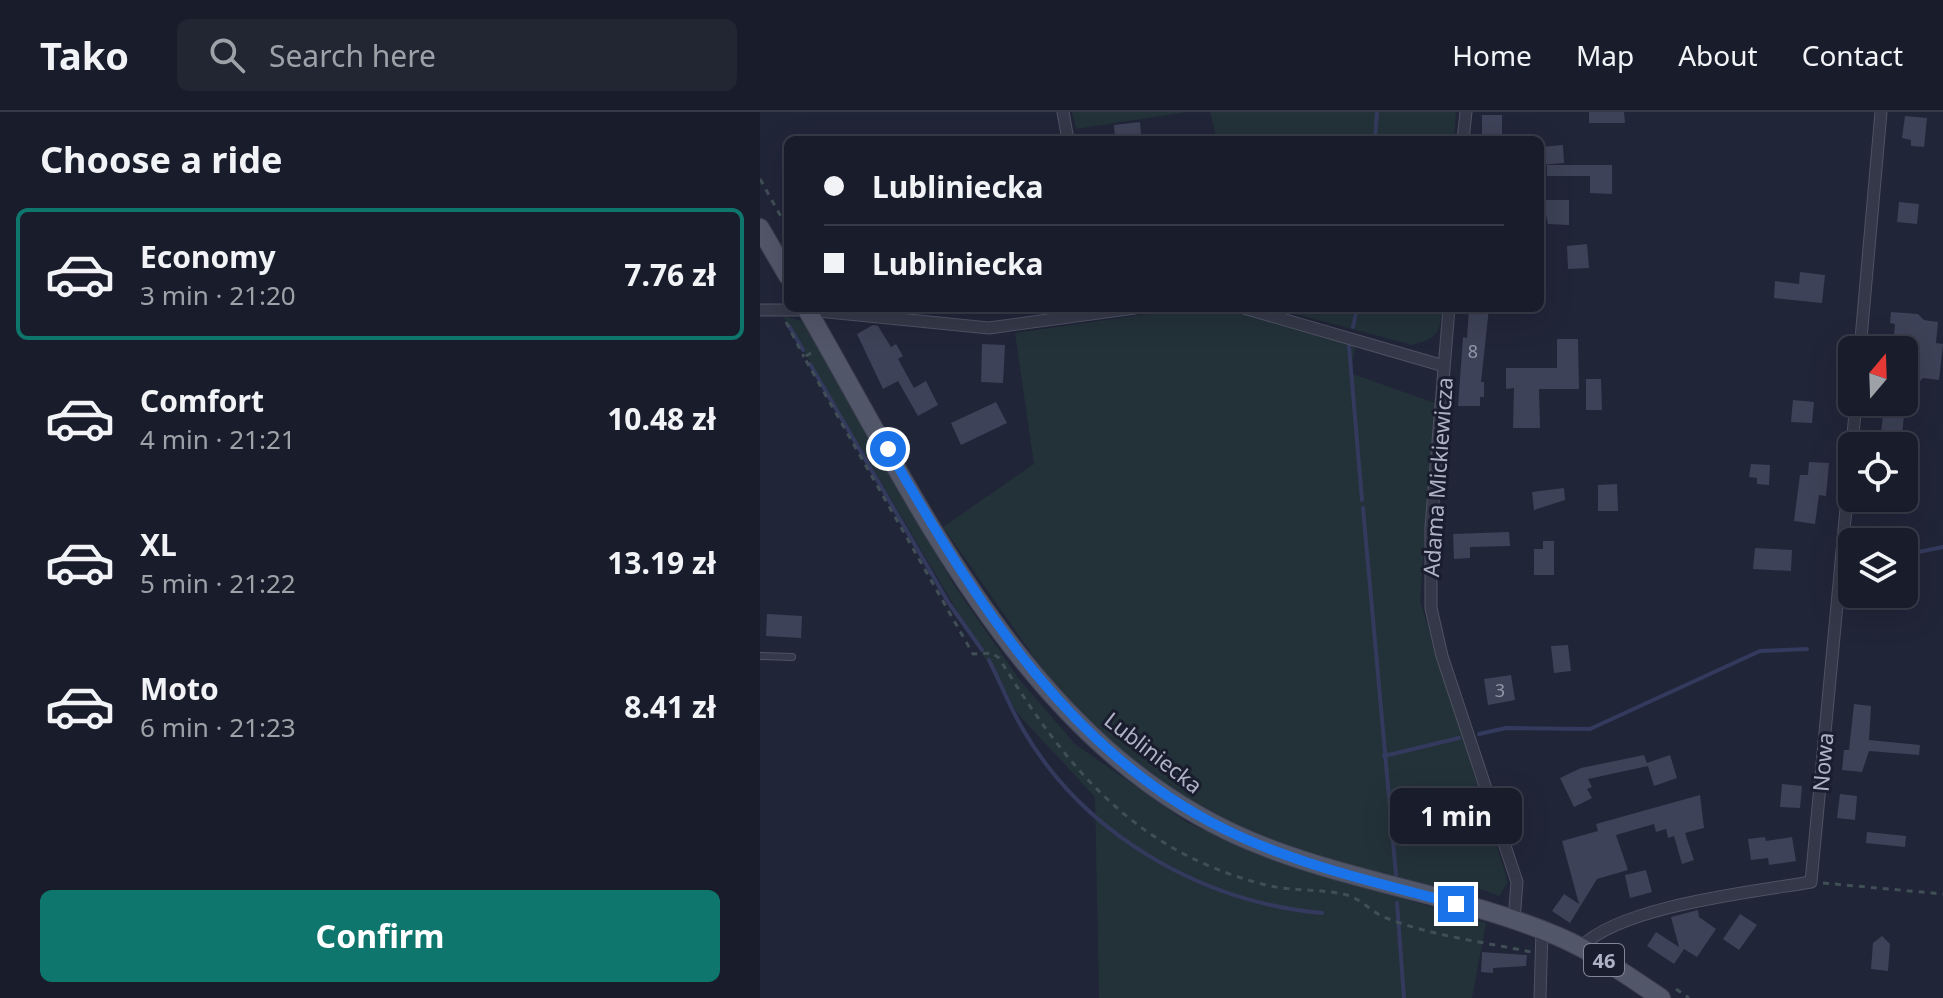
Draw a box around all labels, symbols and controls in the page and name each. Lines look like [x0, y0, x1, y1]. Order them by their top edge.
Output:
search box [177, 19, 737, 91]
text: Tako [40, 29, 129, 81]
icon: search [205, 33, 249, 77]
text: Search here [269, 35, 436, 76]
text: Home [1452, 36, 1532, 74]
text: Map [1576, 36, 1634, 74]
text: About [1678, 36, 1758, 74]
text: Contact [1802, 36, 1903, 74]
text: Choose a ride [40, 135, 282, 184]
text: Lubliniecka [872, 166, 1044, 207]
text: Economy [140, 236, 276, 277]
icon: car [44, 238, 116, 310]
text: Lubliniecka [872, 243, 1044, 284]
text: 7.76 zł [624, 254, 716, 295]
text: 3 min · 21:20 [140, 277, 296, 313]
north arrow [1838, 336, 1918, 416]
map controls [1838, 336, 1918, 608]
house number: 8 [1468, 339, 1478, 363]
street label: Adama Mickiewicza [1415, 376, 1459, 578]
text: Comfort [140, 380, 264, 421]
icon: car [44, 382, 116, 454]
text: 10.48 zł [607, 398, 716, 439]
text: 4 min · 21:21 [140, 421, 296, 457]
route start [870, 431, 906, 467]
button: locate [1838, 432, 1918, 512]
text: XL [140, 524, 177, 565]
icon: car [44, 526, 116, 598]
button: layers [1838, 528, 1918, 608]
text: 13.19 zł [607, 542, 716, 583]
text: 5 min · 21:22 [140, 565, 296, 601]
text: Moto [140, 668, 219, 709]
icon: car [44, 670, 116, 742]
house number: 3 [1495, 678, 1505, 702]
text: 8.41 zł [624, 686, 716, 727]
street label: Lubliniecka [1099, 704, 1209, 800]
text: 6 min · 21:23 [140, 709, 296, 745]
street label: Nowa [1804, 731, 1840, 793]
callout: 1 min [1390, 788, 1522, 844]
text: 1 min [1420, 798, 1492, 834]
route end [1438, 886, 1474, 922]
button: Confirm [40, 890, 720, 982]
road number: 46 [1584, 944, 1624, 976]

